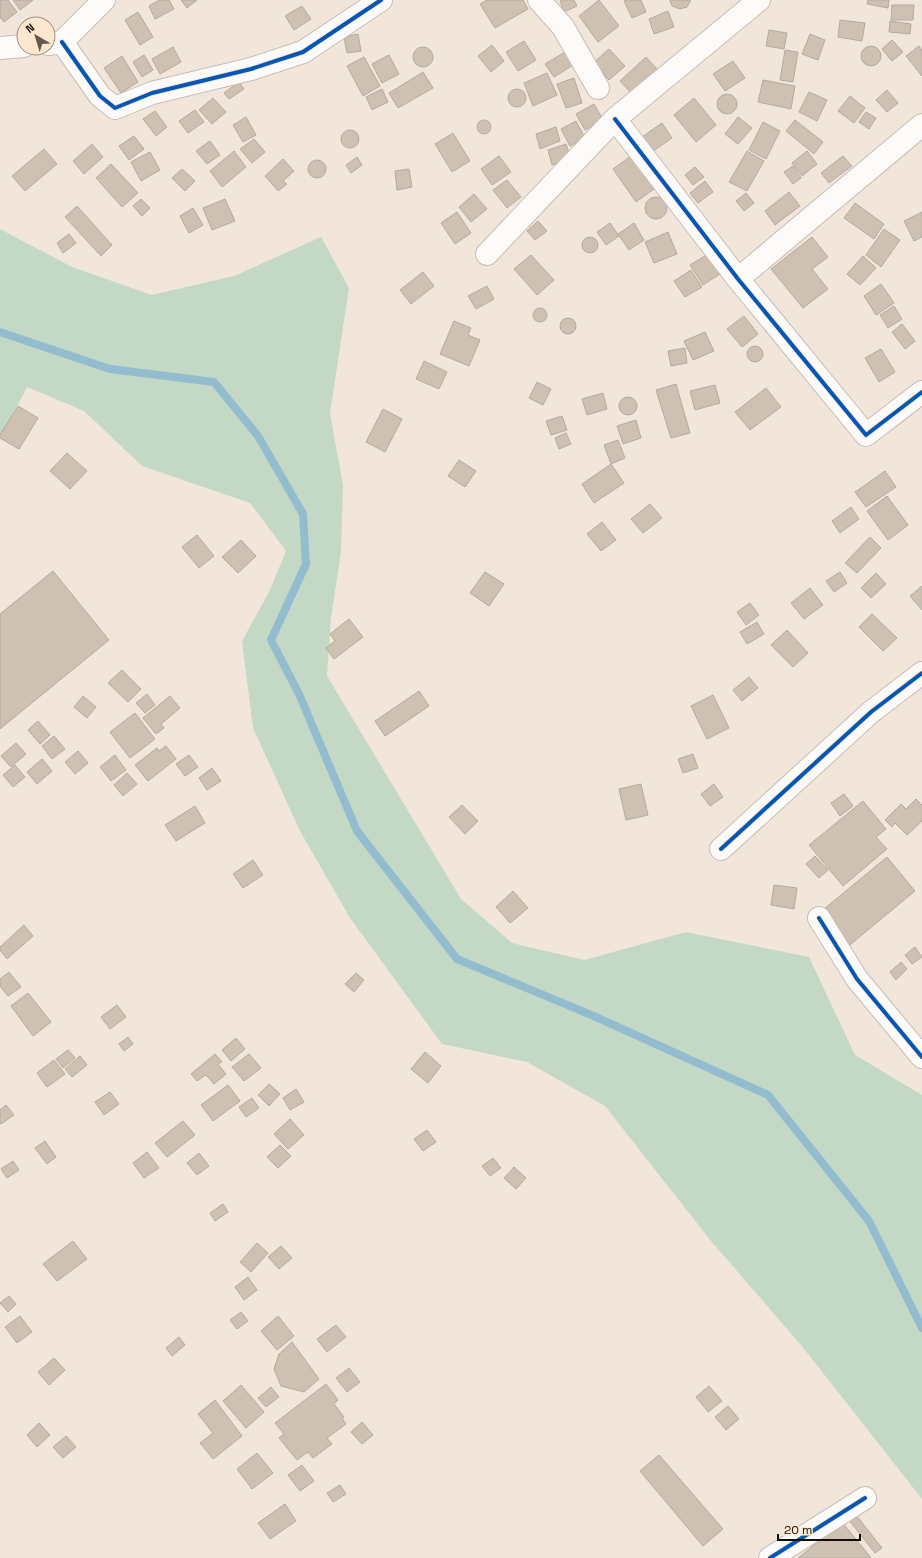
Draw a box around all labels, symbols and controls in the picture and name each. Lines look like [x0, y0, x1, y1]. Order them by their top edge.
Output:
north arrow [16, 16, 56, 56]
text: N [23, 20, 37, 36]
scale bar [778, 1516, 860, 1542]
text: 20 m [784, 1522, 812, 1538]

